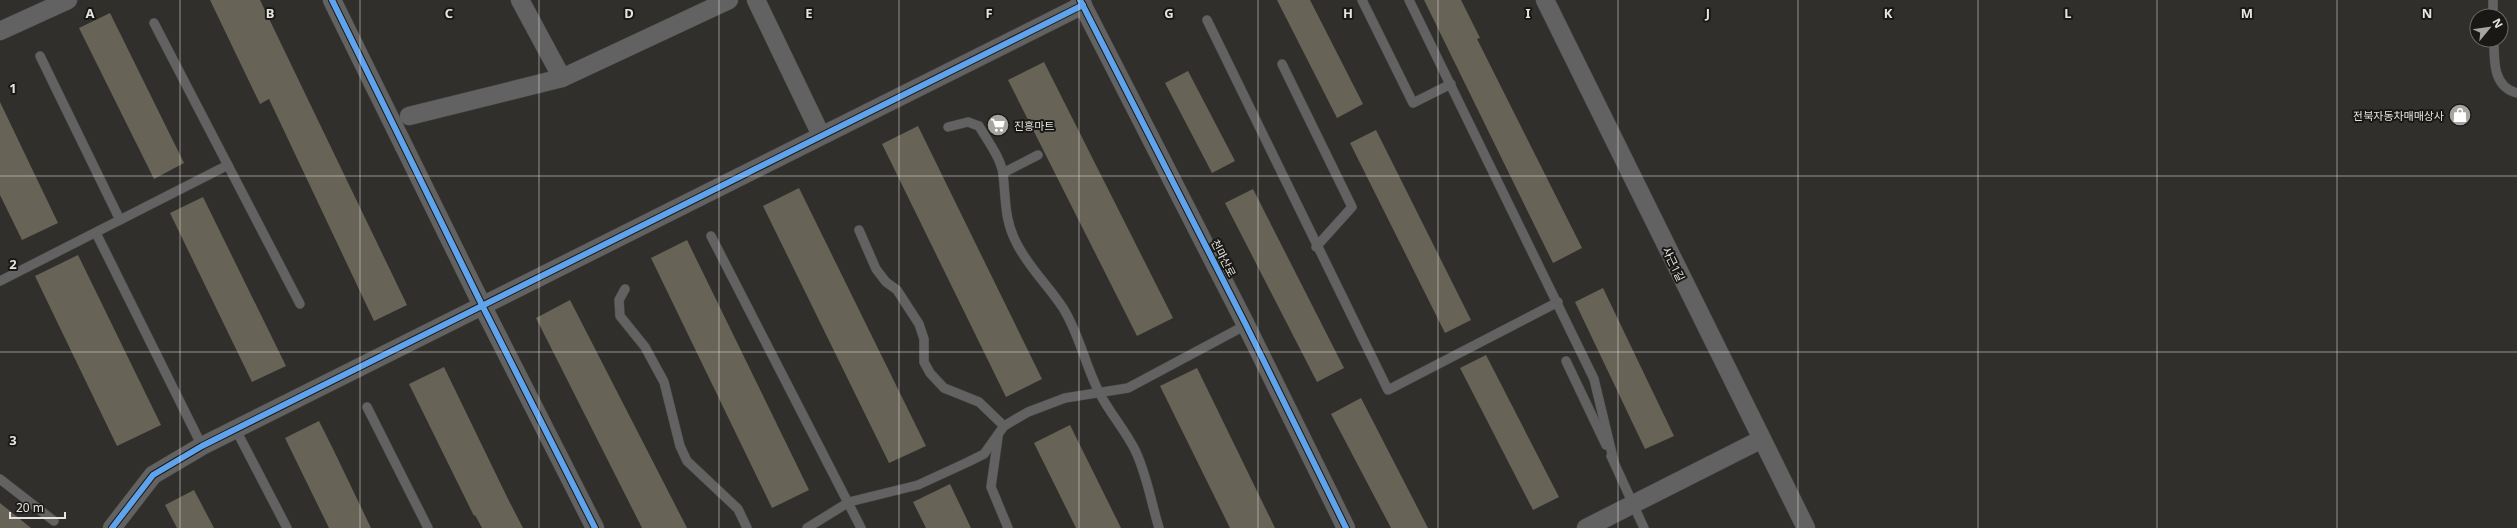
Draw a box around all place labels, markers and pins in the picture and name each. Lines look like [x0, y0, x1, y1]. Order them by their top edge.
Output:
shop icon: 전북자동차매매상사 [2447, 102, 2473, 128]
place label: 전북자동차매매상사 [2353, 108, 2444, 123]
supermarket icon: 진흥마트 [985, 112, 1011, 138]
place label: 진흥마트 [1014, 118, 1054, 133]

